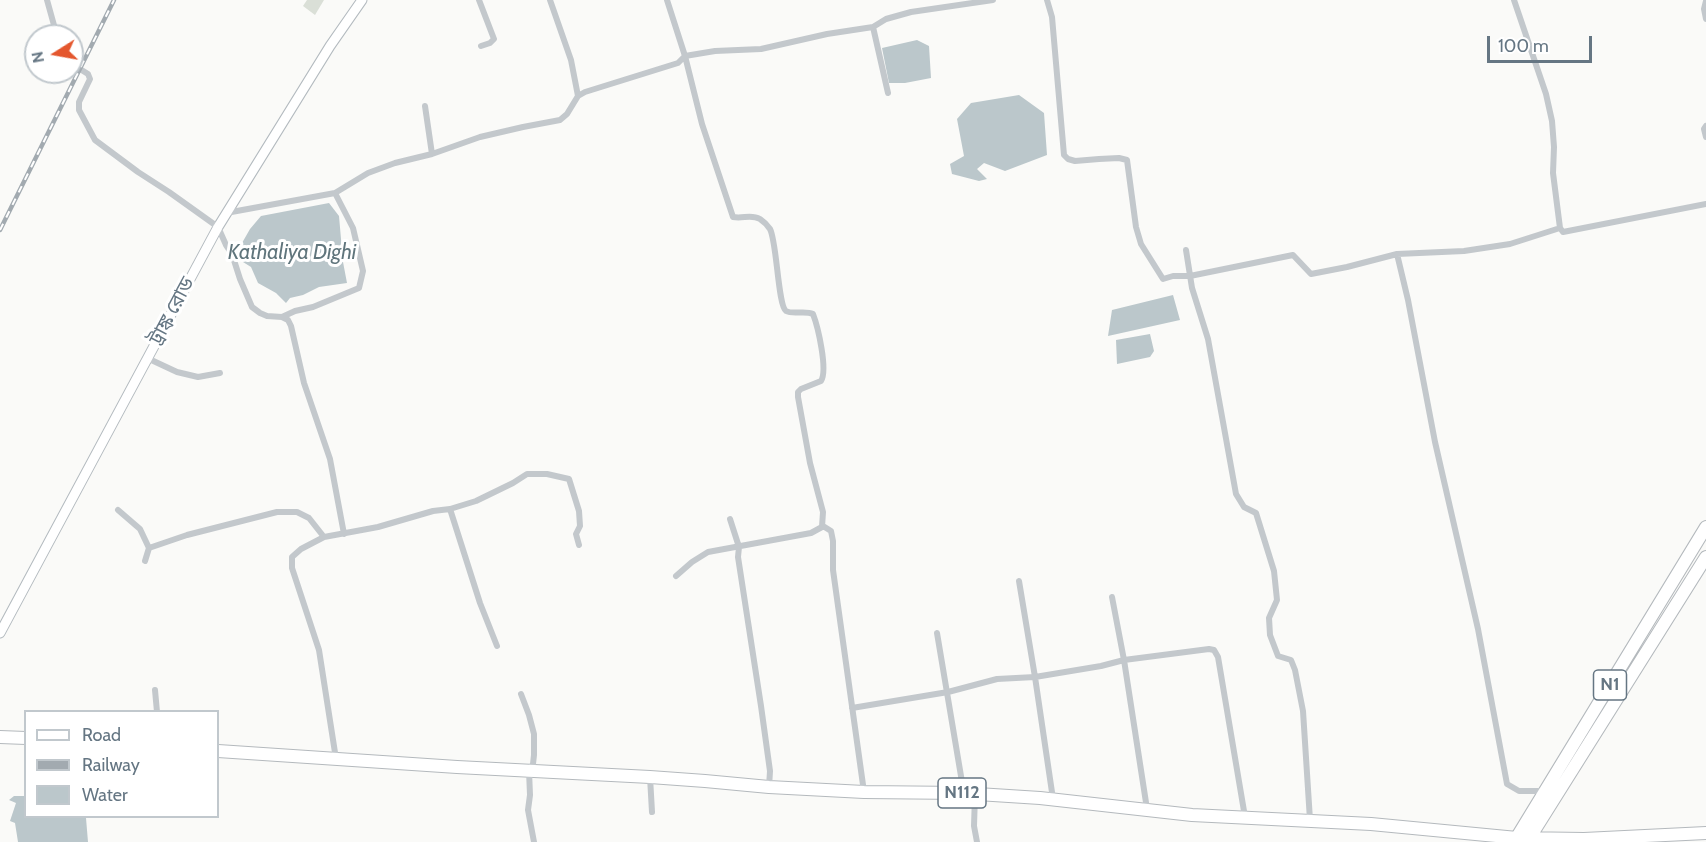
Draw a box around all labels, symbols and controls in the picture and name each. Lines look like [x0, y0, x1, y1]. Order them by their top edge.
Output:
north arrow [24, 24, 84, 84]
scale bar [1490, 24, 1595, 62]
text: 100 m [1498, 35, 1549, 57]
text: N [27, 50, 48, 65]
water label: Kathaliya Dighi [228, 240, 356, 266]
street label: ট্রাঙ্ক রোড [144, 273, 200, 349]
road number: N1 [1594, 670, 1626, 700]
legend [24, 710, 219, 818]
text: Road [82, 724, 121, 746]
text: Railway [82, 754, 140, 776]
road number: N112 [938, 778, 986, 808]
text: Water [82, 784, 128, 806]

